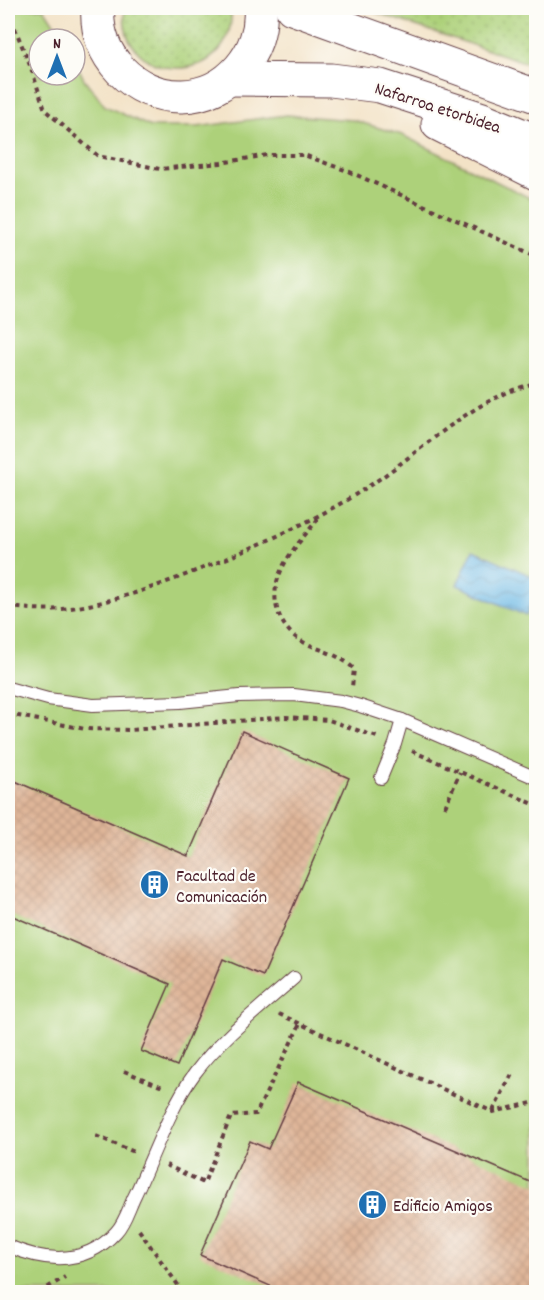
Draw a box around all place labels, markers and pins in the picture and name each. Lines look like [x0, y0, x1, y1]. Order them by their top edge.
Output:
place label: Facultad de Comunicación [176, 865, 267, 911]
building icon: Facultad de Comunicación [139, 869, 171, 901]
building icon: Edificio Amigos [356, 1189, 388, 1221]
place label: Edificio Amigos [393, 1195, 493, 1220]

